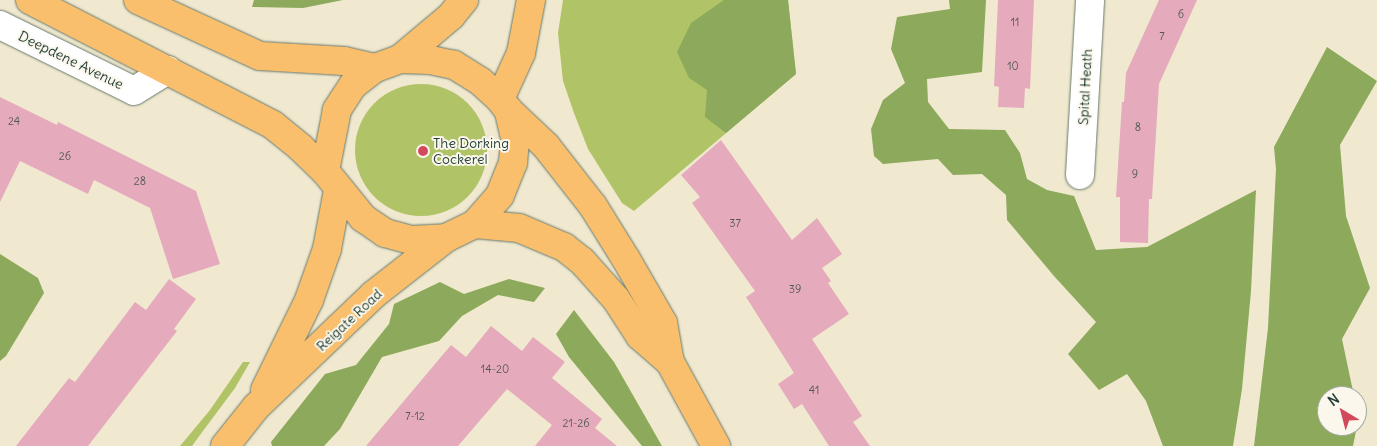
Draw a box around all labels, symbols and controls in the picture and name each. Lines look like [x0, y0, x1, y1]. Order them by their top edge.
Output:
house number: 6 [1178, 7, 1184, 21]
house number: 11 [1011, 15, 1019, 29]
street label: Deepdene Avenue [16, 27, 126, 93]
house number: 7 [1159, 29, 1165, 43]
street label: Spital Heath [1075, 48, 1095, 126]
house number: 10 [1007, 59, 1019, 73]
house number: 24 [8, 114, 20, 128]
house number: 8 [1135, 120, 1141, 134]
place label: The Dorking Cockerel [433, 135, 509, 168]
marker: The Dorking Cockerel [417, 145, 429, 157]
house number: 26 [59, 149, 71, 163]
house number: 9 [1132, 167, 1138, 181]
house number: 28 [134, 174, 146, 188]
house number: 37 [729, 216, 741, 230]
house number: 39 [789, 282, 801, 296]
street label: Reigate Road [313, 285, 385, 355]
house number: 14-20 [481, 362, 509, 376]
house number: 41 [809, 383, 819, 397]
north arrow [1317, 386, 1367, 436]
text: N [1324, 390, 1343, 410]
house number: 7-12 [405, 409, 425, 423]
house number: 21-26 [562, 416, 590, 430]

